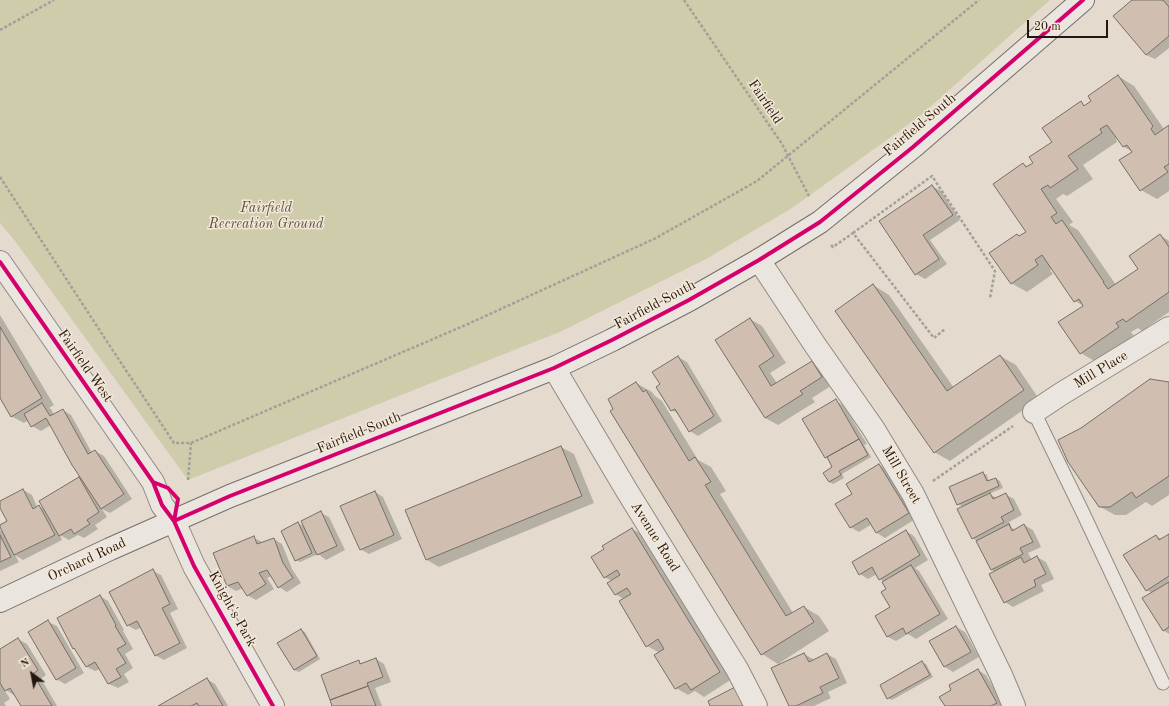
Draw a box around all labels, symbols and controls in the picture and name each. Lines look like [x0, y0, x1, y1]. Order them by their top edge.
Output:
scale bar [1029, 12, 1110, 38]
text: 20 m [1034, 21, 1061, 33]
street label: Fairfield [744, 77, 786, 127]
street label: Fairfield South [880, 90, 960, 160]
park label: Fairfield Recreation Ground [209, 200, 323, 232]
street label: Fairfield South [612, 277, 698, 333]
street label: Fairfield West [54, 326, 116, 406]
street label: Mill Place [1071, 347, 1131, 393]
street label: Fairfield South [314, 408, 404, 458]
street label: Mill Street [878, 443, 924, 507]
street label: Avenue Road [627, 499, 683, 575]
street label: Orchard Road [45, 535, 129, 585]
street label: Knight's Park [204, 568, 260, 650]
north arrow [12, 654, 52, 694]
text: N [19, 657, 32, 670]

